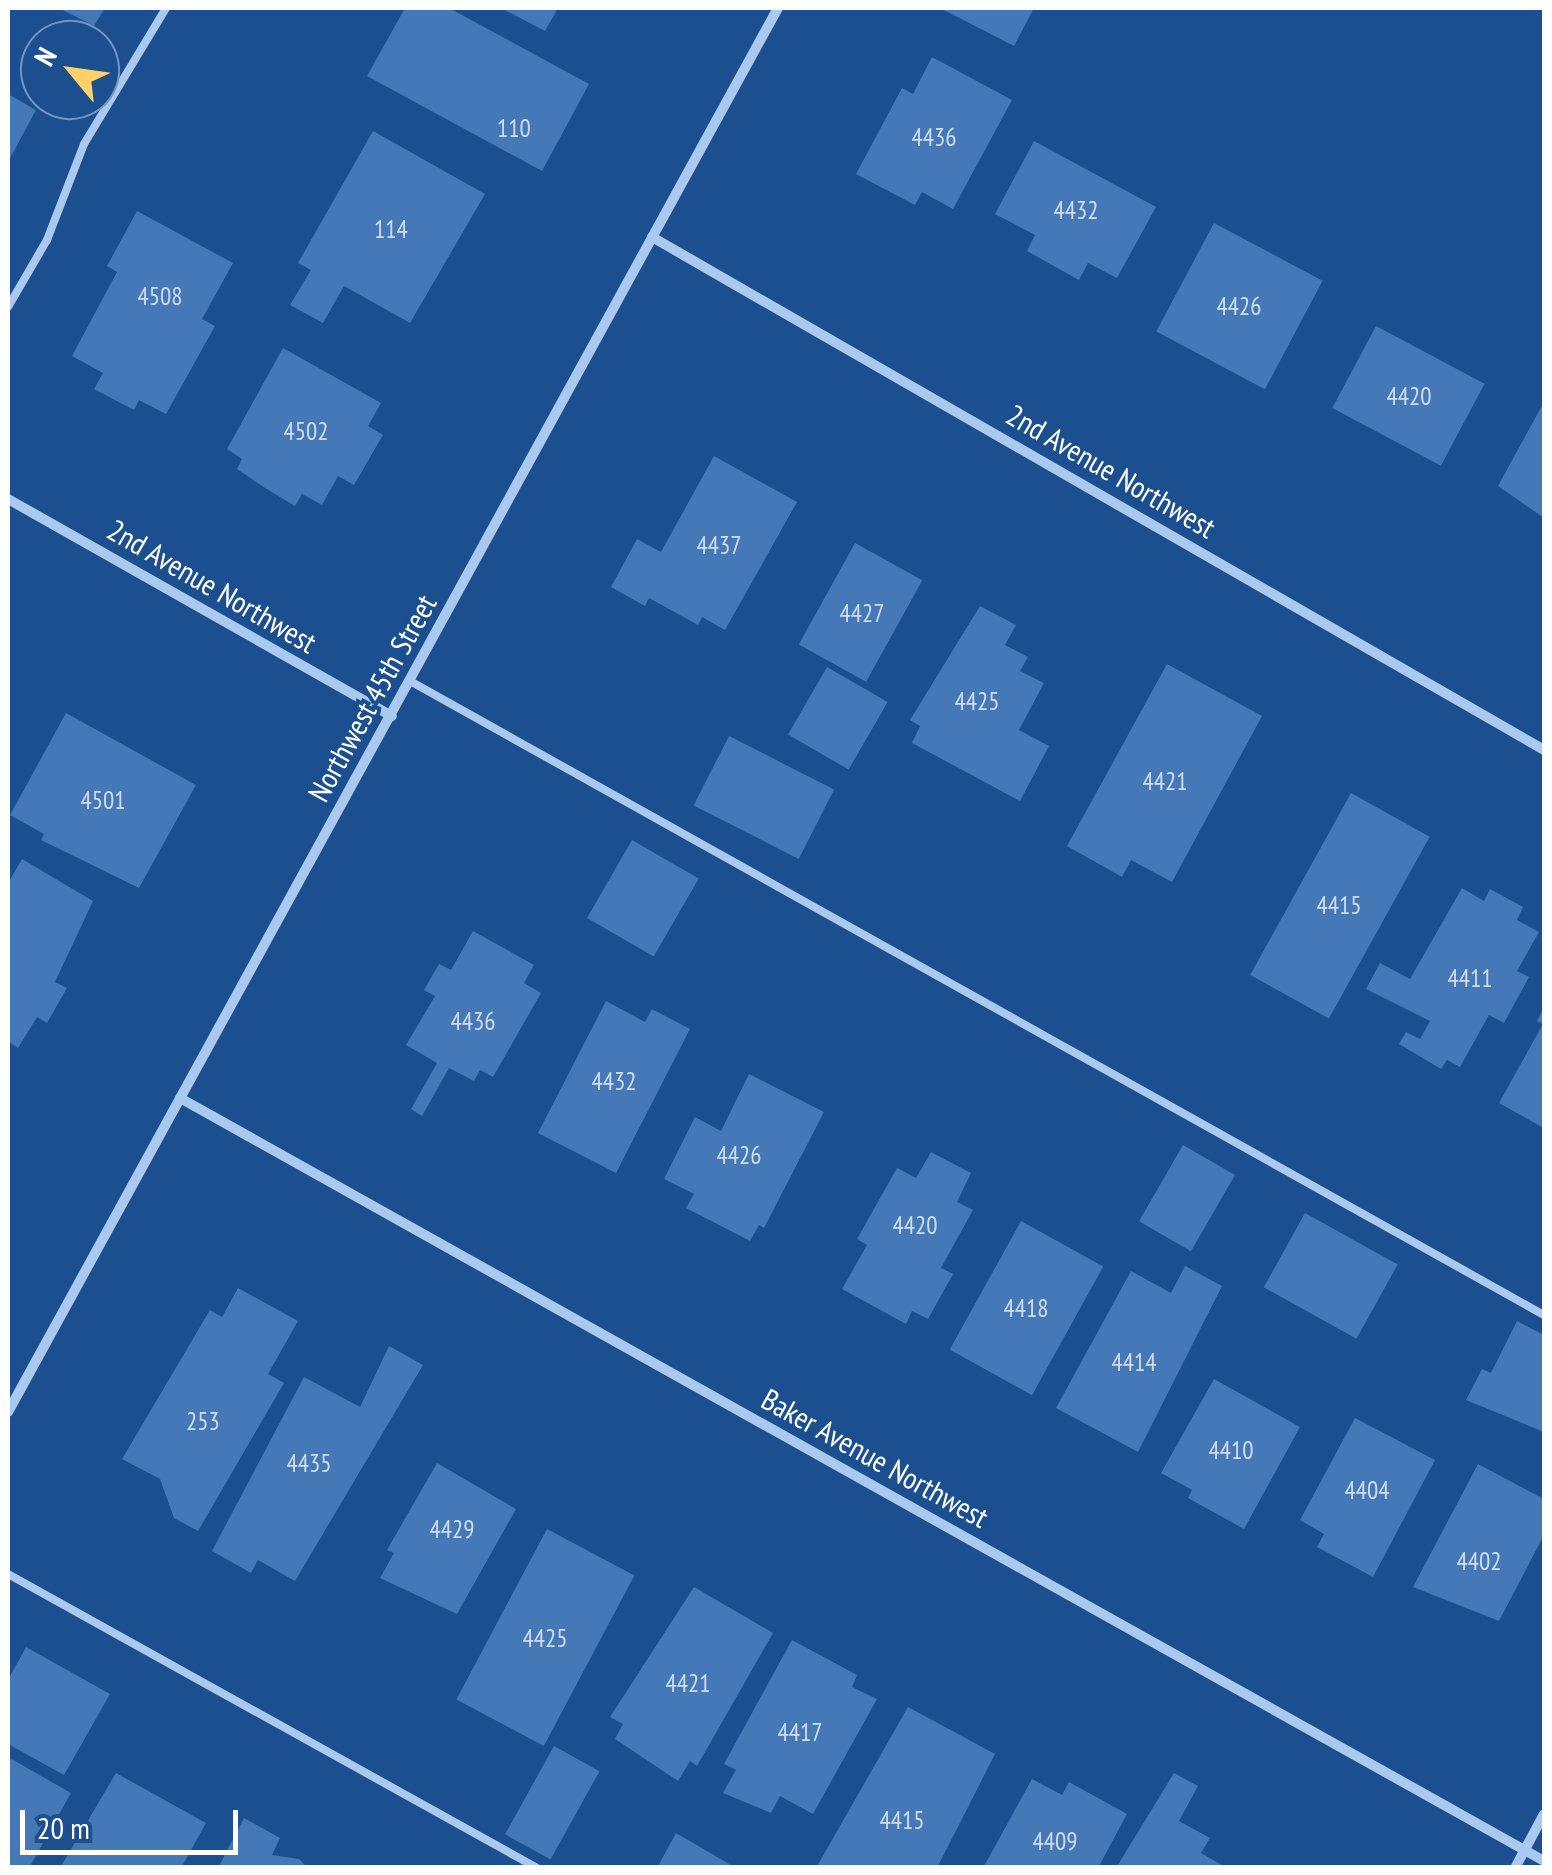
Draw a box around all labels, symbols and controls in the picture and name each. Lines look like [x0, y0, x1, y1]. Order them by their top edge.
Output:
north arrow [20, 20, 120, 120]
text: N [25, 41, 65, 72]
house number: 110 [497, 113, 531, 143]
house number: 4436 [912, 122, 956, 152]
house number: 4432 [1054, 195, 1098, 225]
house number: 114 [374, 214, 408, 244]
house number: 4508 [138, 281, 182, 311]
house number: 4426 [1217, 291, 1261, 321]
house number: 4420 [1387, 381, 1431, 411]
street label: 2nd Avenue Northwest [1000, 396, 1222, 546]
house number: 4502 [284, 416, 328, 446]
street label: 2nd Avenue Northwest [101, 511, 323, 661]
house number: 4437 [697, 530, 741, 560]
street label: Northwest 45th Street [300, 588, 444, 808]
house number: 4427 [840, 598, 884, 628]
house number: 4425 [955, 686, 999, 716]
house number: 4421 [1143, 766, 1187, 796]
house number: 4501 [81, 785, 125, 815]
house number: 4415 [1317, 890, 1361, 920]
house number: 4411 [1448, 963, 1492, 993]
house number: 4436 [451, 1006, 495, 1036]
house number: 4432 [592, 1066, 636, 1096]
house number: 4426 [717, 1140, 761, 1170]
house number: 4420 [893, 1210, 937, 1240]
house number: 4418 [1004, 1293, 1048, 1323]
house number: 4414 [1112, 1347, 1156, 1377]
street label: Baker Avenue Northwest [755, 1381, 995, 1535]
house number: 253 [186, 1406, 220, 1436]
house number: 4410 [1209, 1435, 1253, 1465]
house number: 4435 [287, 1448, 331, 1478]
house number: 4404 [1345, 1475, 1389, 1505]
house number: 4429 [430, 1514, 474, 1544]
house number: 4402 [1457, 1546, 1501, 1576]
house number: 4425 [523, 1623, 567, 1653]
house number: 4421 [666, 1668, 710, 1698]
house number: 4417 [778, 1717, 822, 1747]
scale bar [25, 1790, 242, 1852]
house number: 4415 [880, 1805, 924, 1835]
text: 20 m [37, 1808, 90, 1847]
house number: 4409 [1033, 1826, 1077, 1856]

